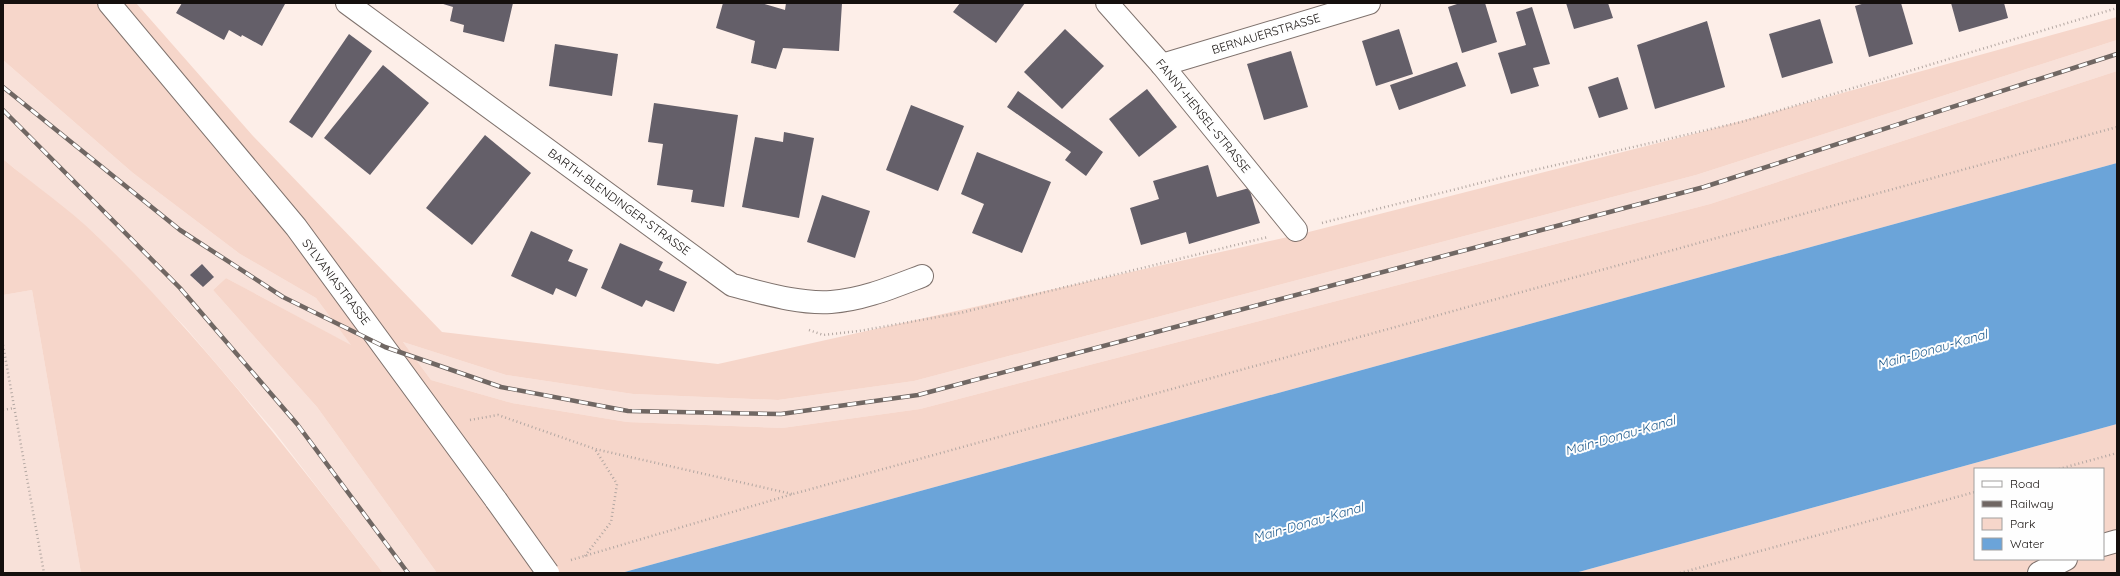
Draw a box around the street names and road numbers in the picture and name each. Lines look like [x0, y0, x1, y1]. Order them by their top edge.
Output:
street label: BERNAUERSTRASSE [1210, 10, 1322, 57]
street label: FANNY-HENSEL-STRASSE [1153, 56, 1254, 176]
street label: BARTH-BLENDINGER-STRASSE [545, 145, 693, 258]
street label: SYLVANIASTRASSE [299, 236, 374, 328]

